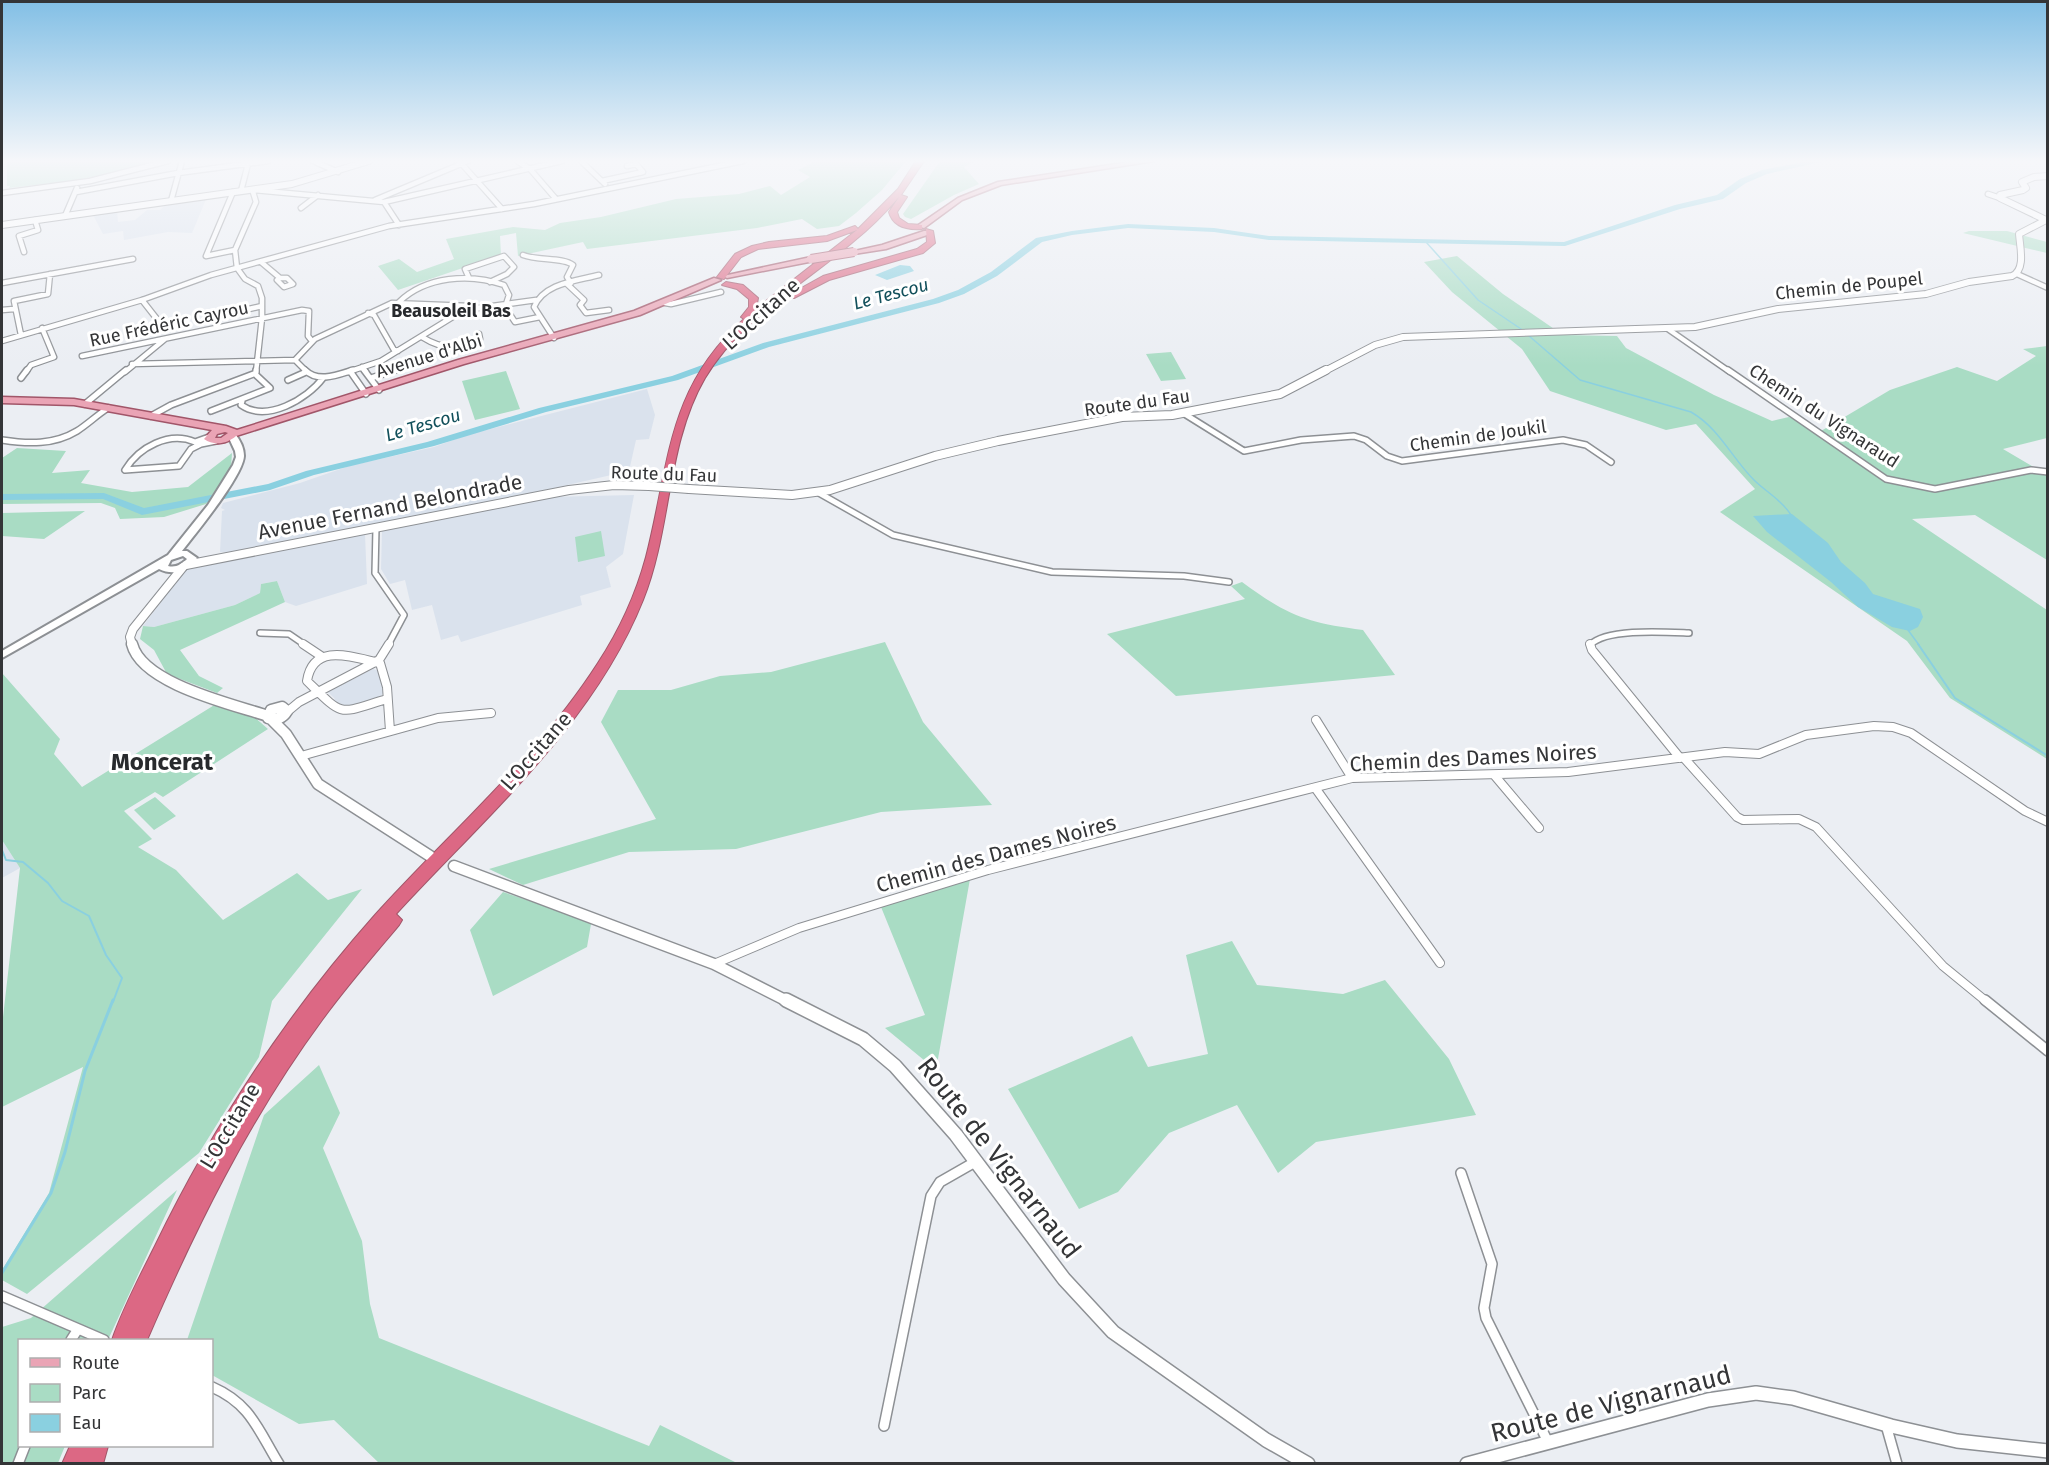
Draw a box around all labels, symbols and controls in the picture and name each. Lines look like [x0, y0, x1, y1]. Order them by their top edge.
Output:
street label: Chemin de Poupel [1774, 267, 1924, 305]
street label: L'Occitane [717, 272, 805, 356]
water label: Le Tescou [851, 273, 931, 315]
street label: Rue Frédéric Cayrou [87, 296, 251, 352]
district label: Beausoleil Bas [391, 300, 511, 322]
street label: Avenue d'Albi [373, 329, 485, 383]
street label: Chemin du Vignaraud [1745, 359, 1903, 473]
street label: Route du Fau [1083, 385, 1191, 421]
water label: Le Tescou [383, 404, 463, 446]
street label: Chemin de Joukil [1408, 416, 1548, 456]
street label: Route du Fau [610, 461, 718, 487]
street label: Avenue Fernand Belondrade [256, 469, 524, 545]
street label: L'Occitane [495, 706, 577, 796]
street label: Chemin des Dames Noires [1349, 739, 1597, 777]
district label: Moncerat [111, 748, 214, 776]
street label: Chemin des Dames Noires [873, 809, 1119, 899]
street label: Route de Vignarnaud [911, 1051, 1087, 1265]
street label: L'Occitane [194, 1078, 266, 1174]
legend [18, 1339, 213, 1447]
text: Route [72, 1352, 120, 1374]
street label: Route de Vignarnaud [1487, 1359, 1735, 1449]
text: Parc [72, 1382, 107, 1404]
text: Eau [72, 1412, 102, 1434]

